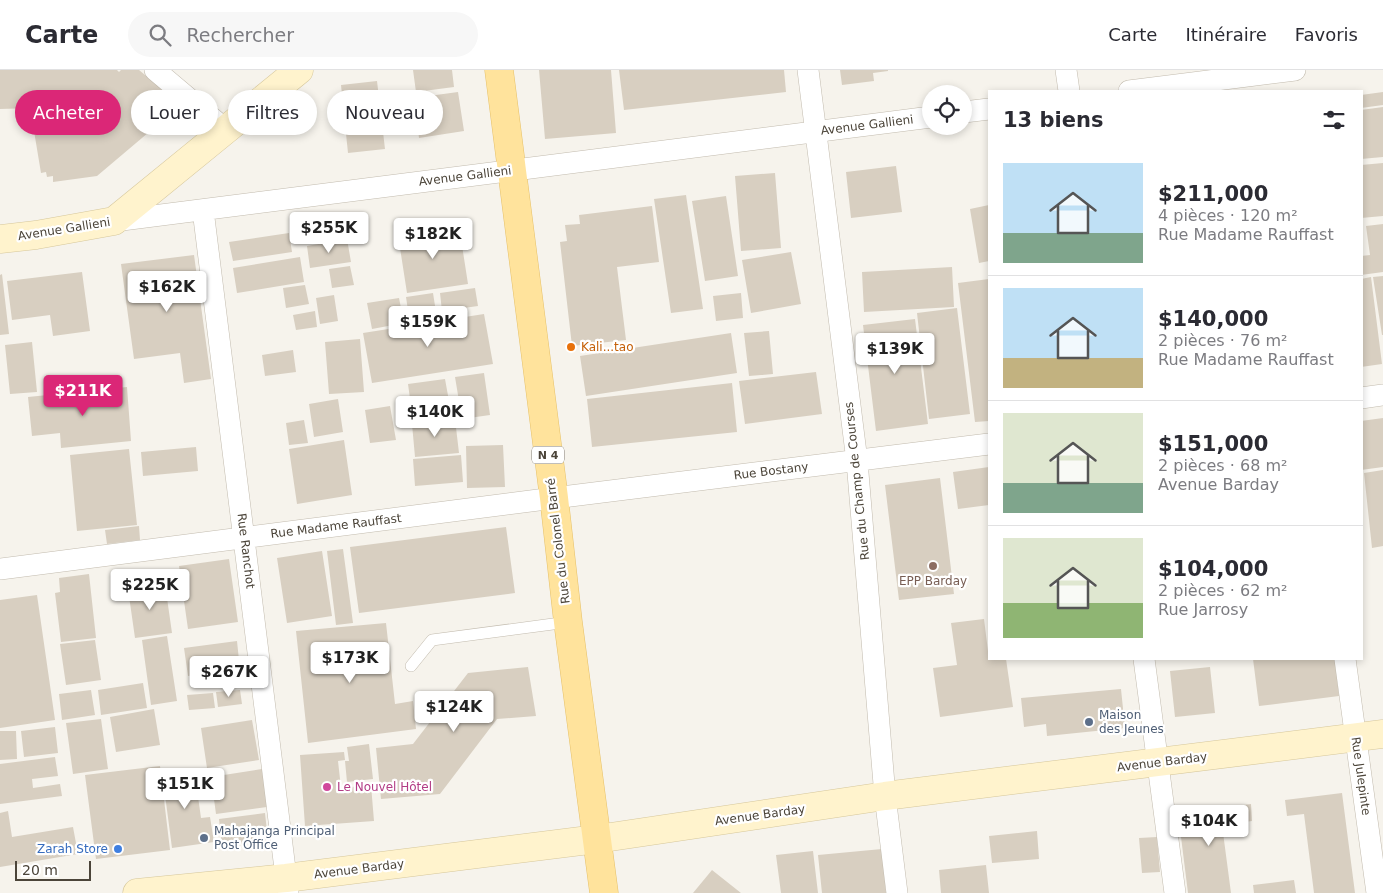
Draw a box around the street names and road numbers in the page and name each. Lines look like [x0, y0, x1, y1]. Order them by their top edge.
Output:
street label: Avenue Gallieni [820, 112, 914, 138]
street label: Avenue Gallieni [418, 163, 512, 189]
street label: Avenue Gallieni [17, 215, 111, 243]
street label: Rue du Champ de Courses [842, 401, 872, 561]
road number: N 4 [532, 446, 564, 464]
street label: Rue Bostany [733, 459, 809, 483]
street label: Rue du Colonel Barré [543, 477, 573, 605]
street label: Rue Madame Rauffast [270, 511, 403, 541]
street label: Rue Ranchot [234, 512, 258, 590]
street label: Rue Julepinte [1349, 736, 1373, 816]
street label: Avenue Barday [1116, 750, 1208, 774]
street label: Avenue Barday [714, 802, 806, 828]
street label: Avenue Barday [313, 857, 405, 881]

